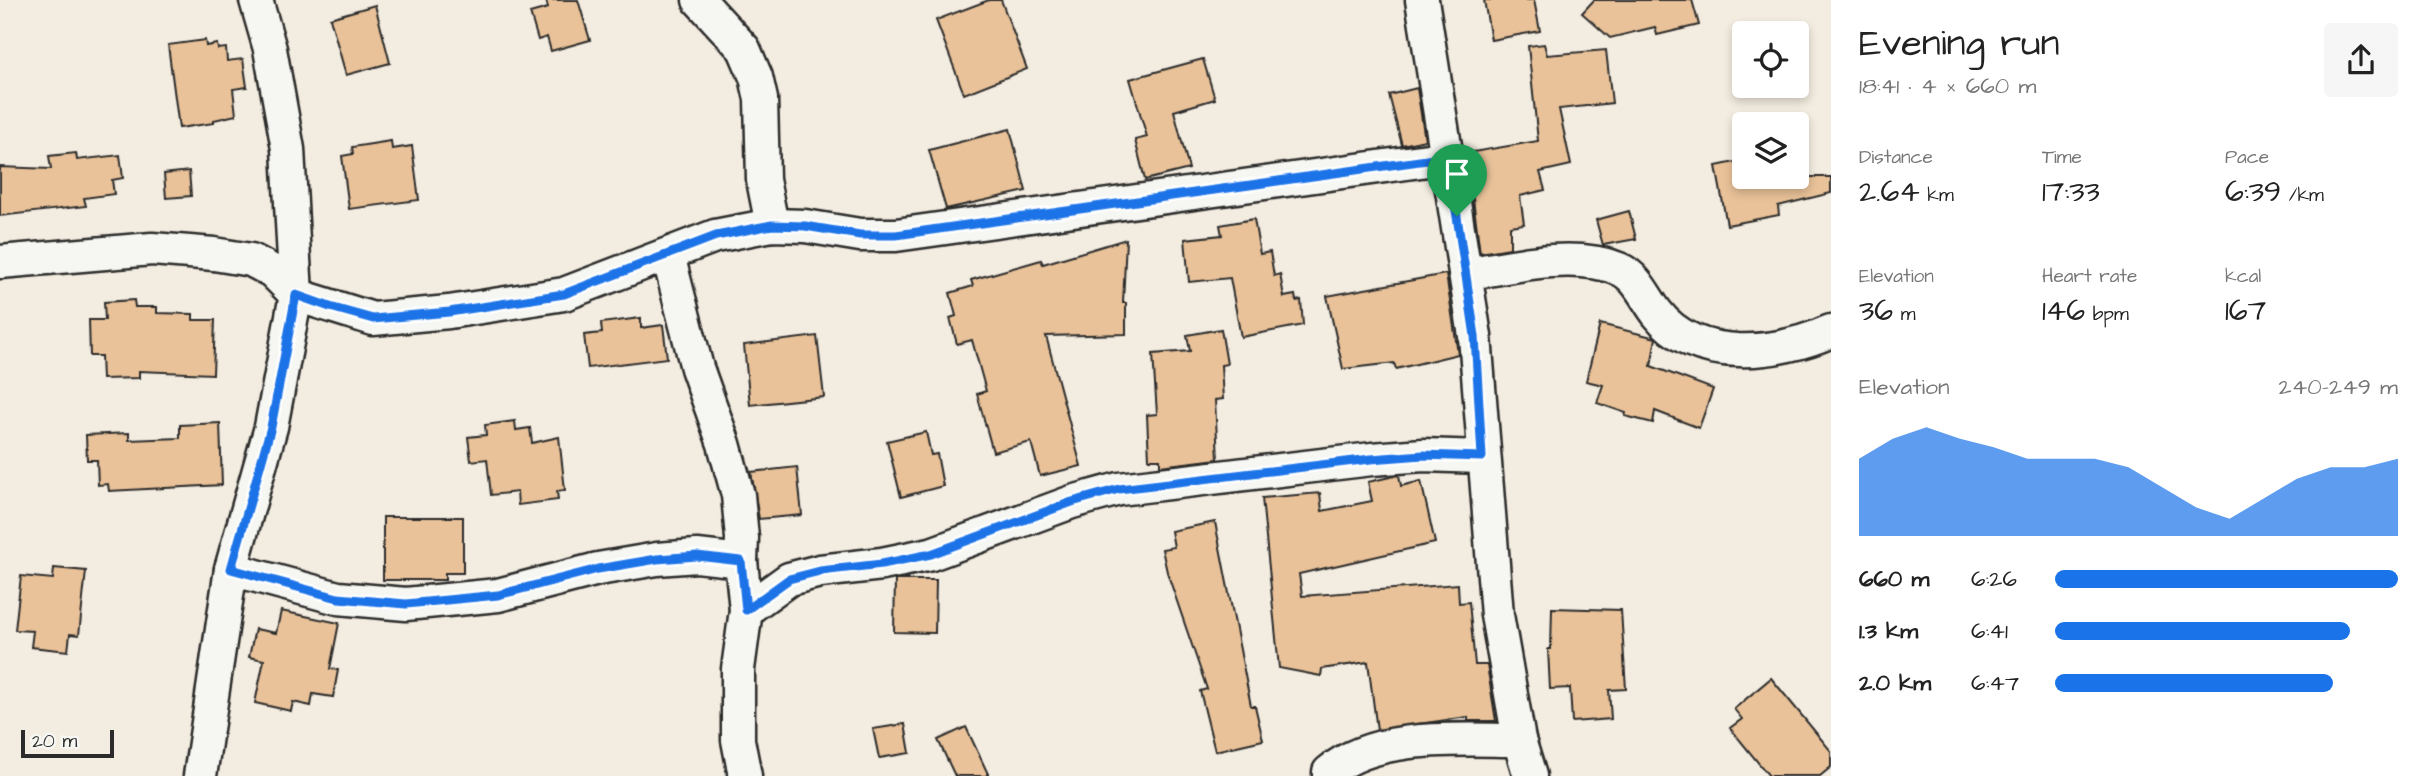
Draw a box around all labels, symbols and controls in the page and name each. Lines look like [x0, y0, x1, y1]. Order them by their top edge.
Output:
text: Evening run [1859, 18, 2060, 70]
map controls [1732, 21, 1809, 189]
button: locate [1732, 21, 1809, 98]
button: share [2324, 23, 2398, 97]
text: 18:41 · 4 × 660 m [1859, 70, 2036, 102]
button: layers [1732, 112, 1809, 189]
pin [1427, 144, 1487, 216]
text: Distance [1859, 144, 1933, 171]
text: Time [2042, 144, 2082, 171]
text: Pace [2225, 144, 2269, 171]
icon: arrive [1438, 155, 1476, 193]
text: 2.64 [1859, 171, 1920, 213]
text: 17:33 [2042, 171, 2100, 213]
text: 6:39 [2225, 171, 2281, 213]
text: km [1920, 182, 1954, 209]
text: /km [2281, 182, 2324, 209]
text: Elevation [1859, 263, 1934, 290]
text: Heart rate [2042, 263, 2137, 290]
text: kcal [2225, 263, 2261, 290]
text: 36 [1859, 290, 1893, 332]
text: 146 [2042, 290, 2085, 332]
text: 167 [2225, 290, 2266, 332]
text: m [1893, 301, 1915, 328]
text: bpm [2085, 301, 2129, 328]
text: Elevation [1859, 371, 1950, 403]
text: 240–249 m [2279, 371, 2398, 403]
text: 660 m [1859, 563, 1929, 595]
text: 6:26 [1971, 563, 2017, 595]
text: 1.3 km [1859, 615, 1918, 647]
text: 6:41 [1971, 615, 2008, 647]
text: 2.0 km [1859, 667, 1931, 699]
text: 6:47 [1971, 667, 2019, 699]
scale bar [21, 727, 114, 759]
text: 20 m [32, 728, 77, 755]

